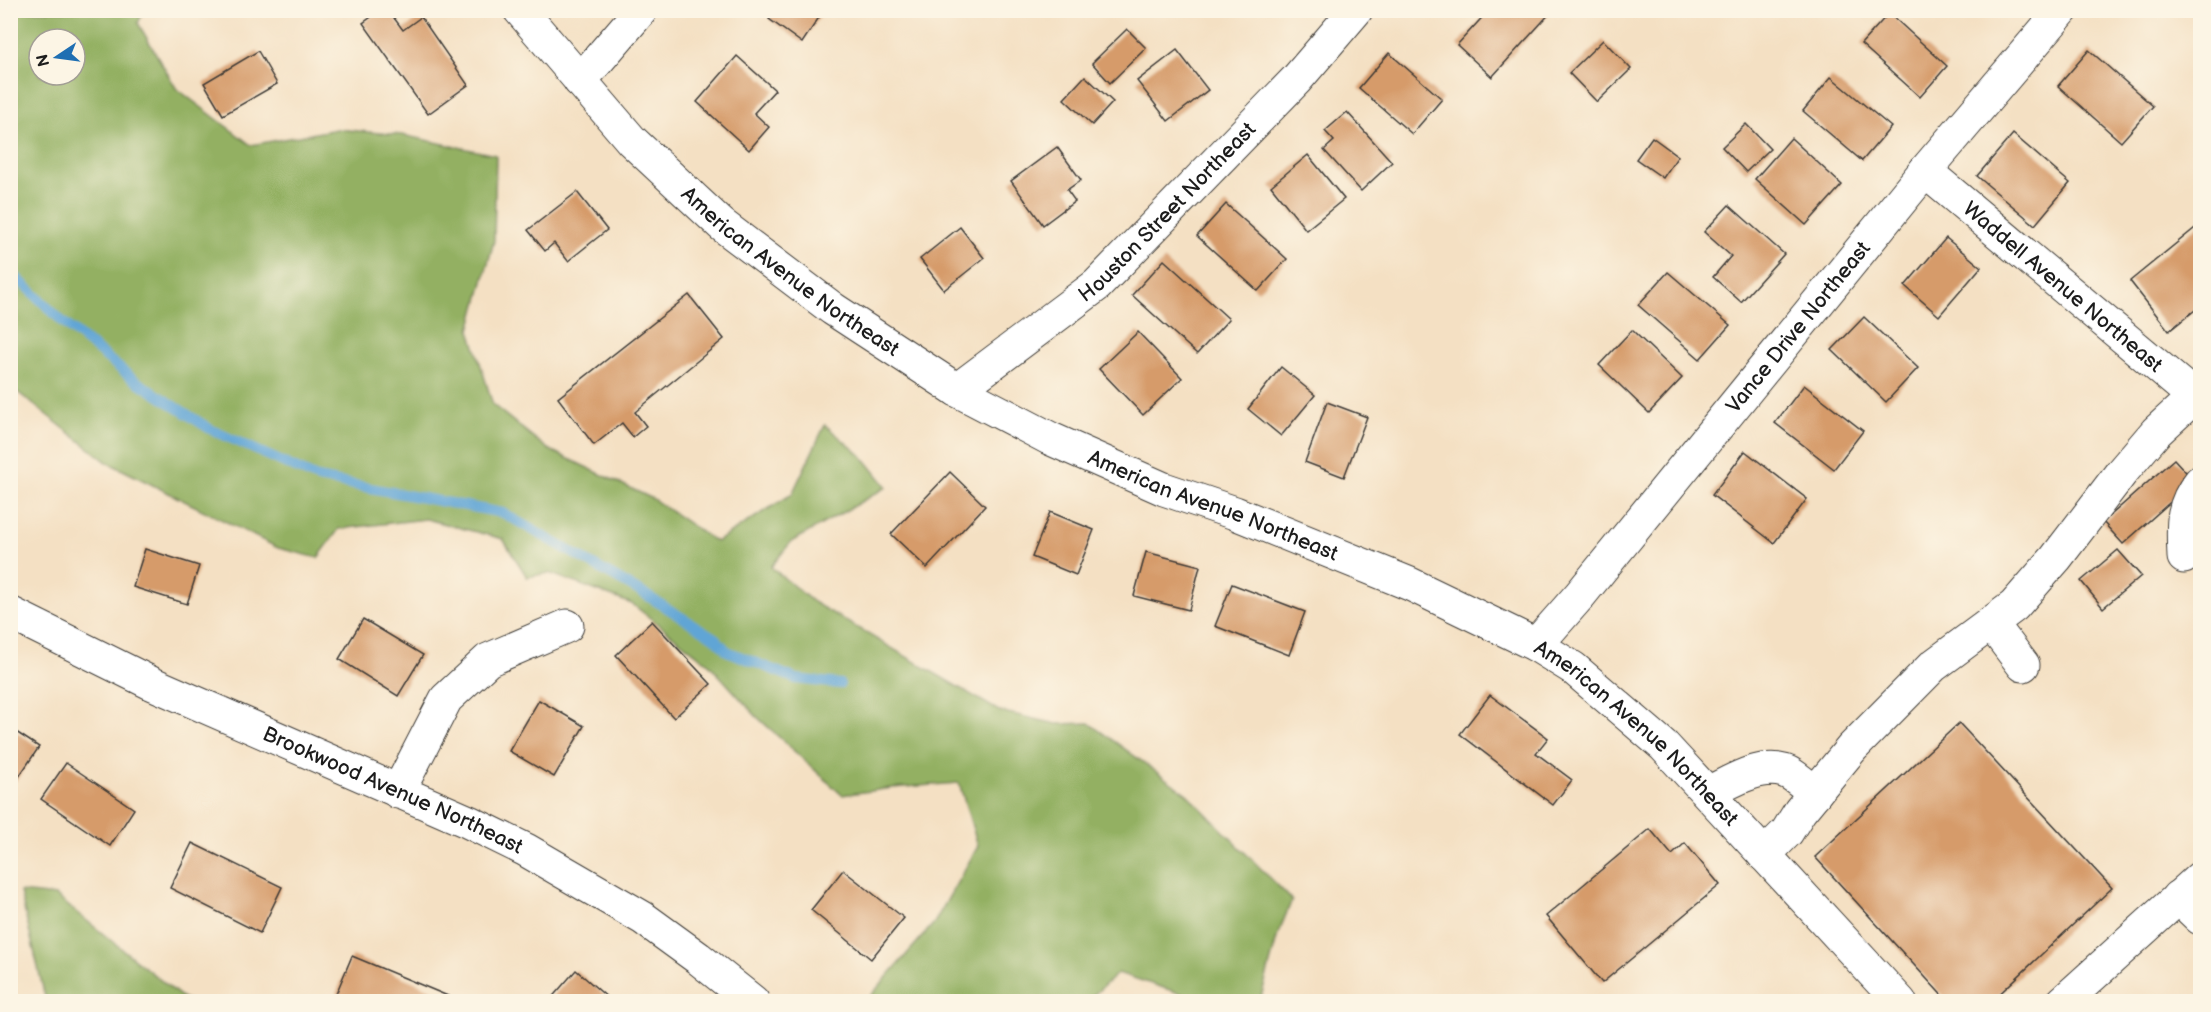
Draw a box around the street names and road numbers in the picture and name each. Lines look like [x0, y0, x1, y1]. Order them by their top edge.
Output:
street label: Houston Street Northeast [1073, 117, 1261, 307]
street label: American Avenue Northeast [676, 181, 905, 362]
street label: Waddell Avenue Northeast [1958, 196, 2168, 378]
street label: Vance Drive Northeast [1721, 236, 1876, 418]
street label: American Avenue Northeast [1084, 444, 1342, 566]
street label: American Avenue Northeast [1530, 635, 1744, 831]
street label: Brookwood Avenue Northeast [259, 721, 528, 859]

